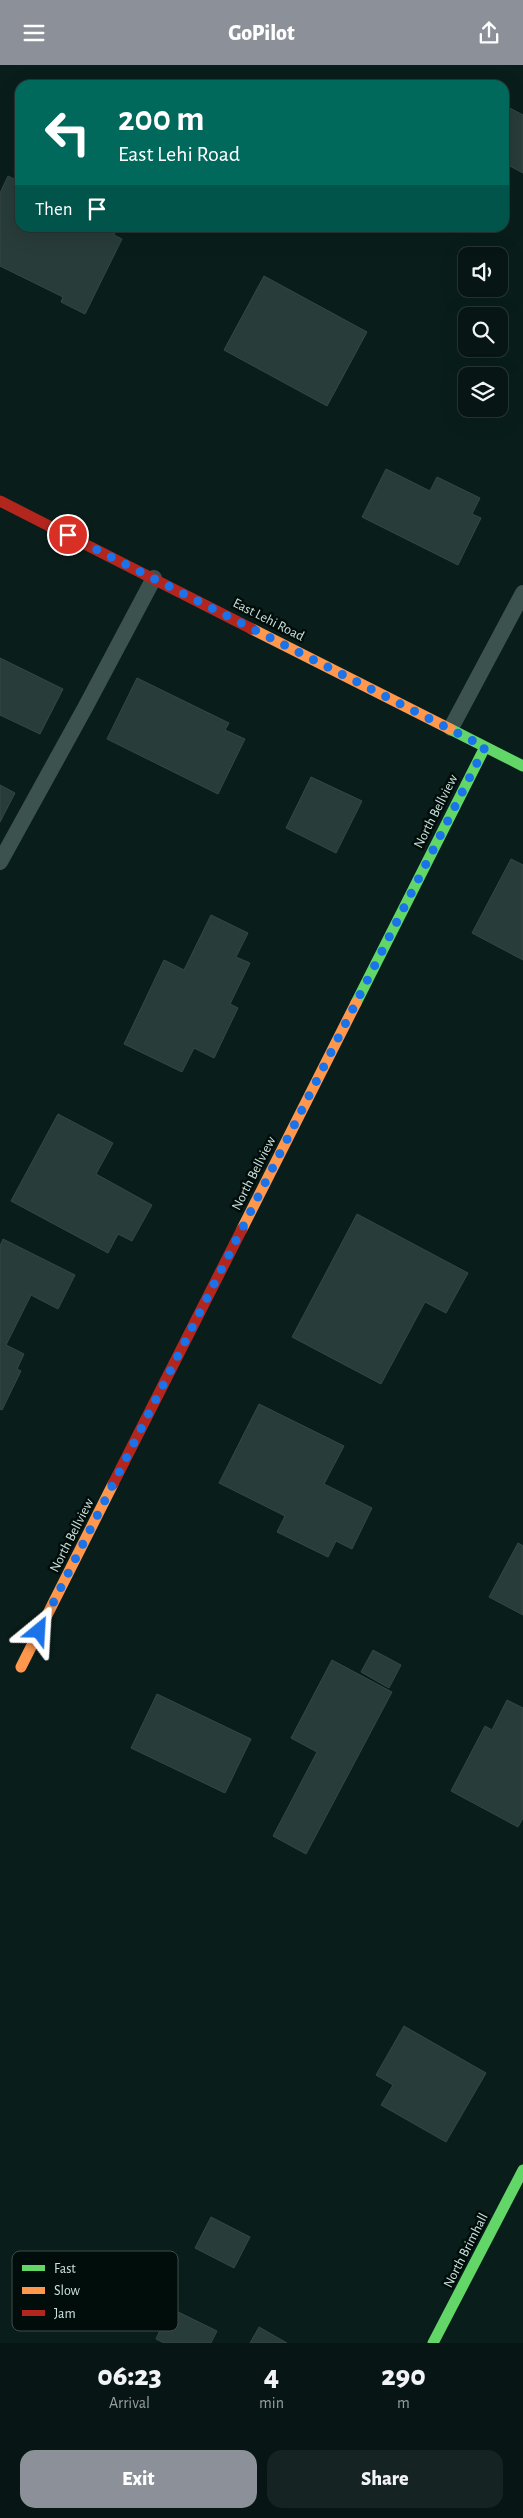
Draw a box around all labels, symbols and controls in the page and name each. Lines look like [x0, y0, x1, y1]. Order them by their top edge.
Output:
icon: menu [20, 19, 48, 47]
icon: share [475, 19, 503, 47]
text: GoPilot [228, 22, 295, 44]
icon: left [35, 100, 100, 165]
text: 200 m [118, 102, 205, 137]
text: East Lehi Road [118, 143, 240, 165]
icon: arrive [83, 195, 111, 223]
text: Then [35, 200, 73, 219]
map controls [458, 247, 508, 417]
button: sound [458, 247, 508, 297]
button: search [458, 307, 508, 357]
button: layers [458, 367, 508, 417]
pin [47, 514, 89, 556]
icon: arrive [54, 521, 82, 549]
street label: East Lehi Road [231, 596, 306, 644]
street label: North Bellview [411, 772, 461, 851]
street label: North Bellview [229, 1134, 279, 1213]
street label: North Bellview [47, 1496, 97, 1575]
position arrow [12, 1604, 64, 1656]
street label: North Brimhall [441, 2211, 491, 2290]
legend [12, 2251, 178, 2331]
text: Fast [54, 2262, 76, 2276]
text: Slow [54, 2284, 81, 2298]
text: Jam [54, 2307, 76, 2321]
text: 06:23 [97, 2361, 162, 2391]
text: 4 [264, 2361, 279, 2391]
text: 290 [381, 2361, 426, 2391]
text: Arrival [109, 2395, 150, 2411]
text: min [259, 2395, 284, 2411]
text: m [397, 2395, 410, 2411]
button: Exit [20, 2450, 257, 2508]
button: Share [267, 2450, 503, 2508]

